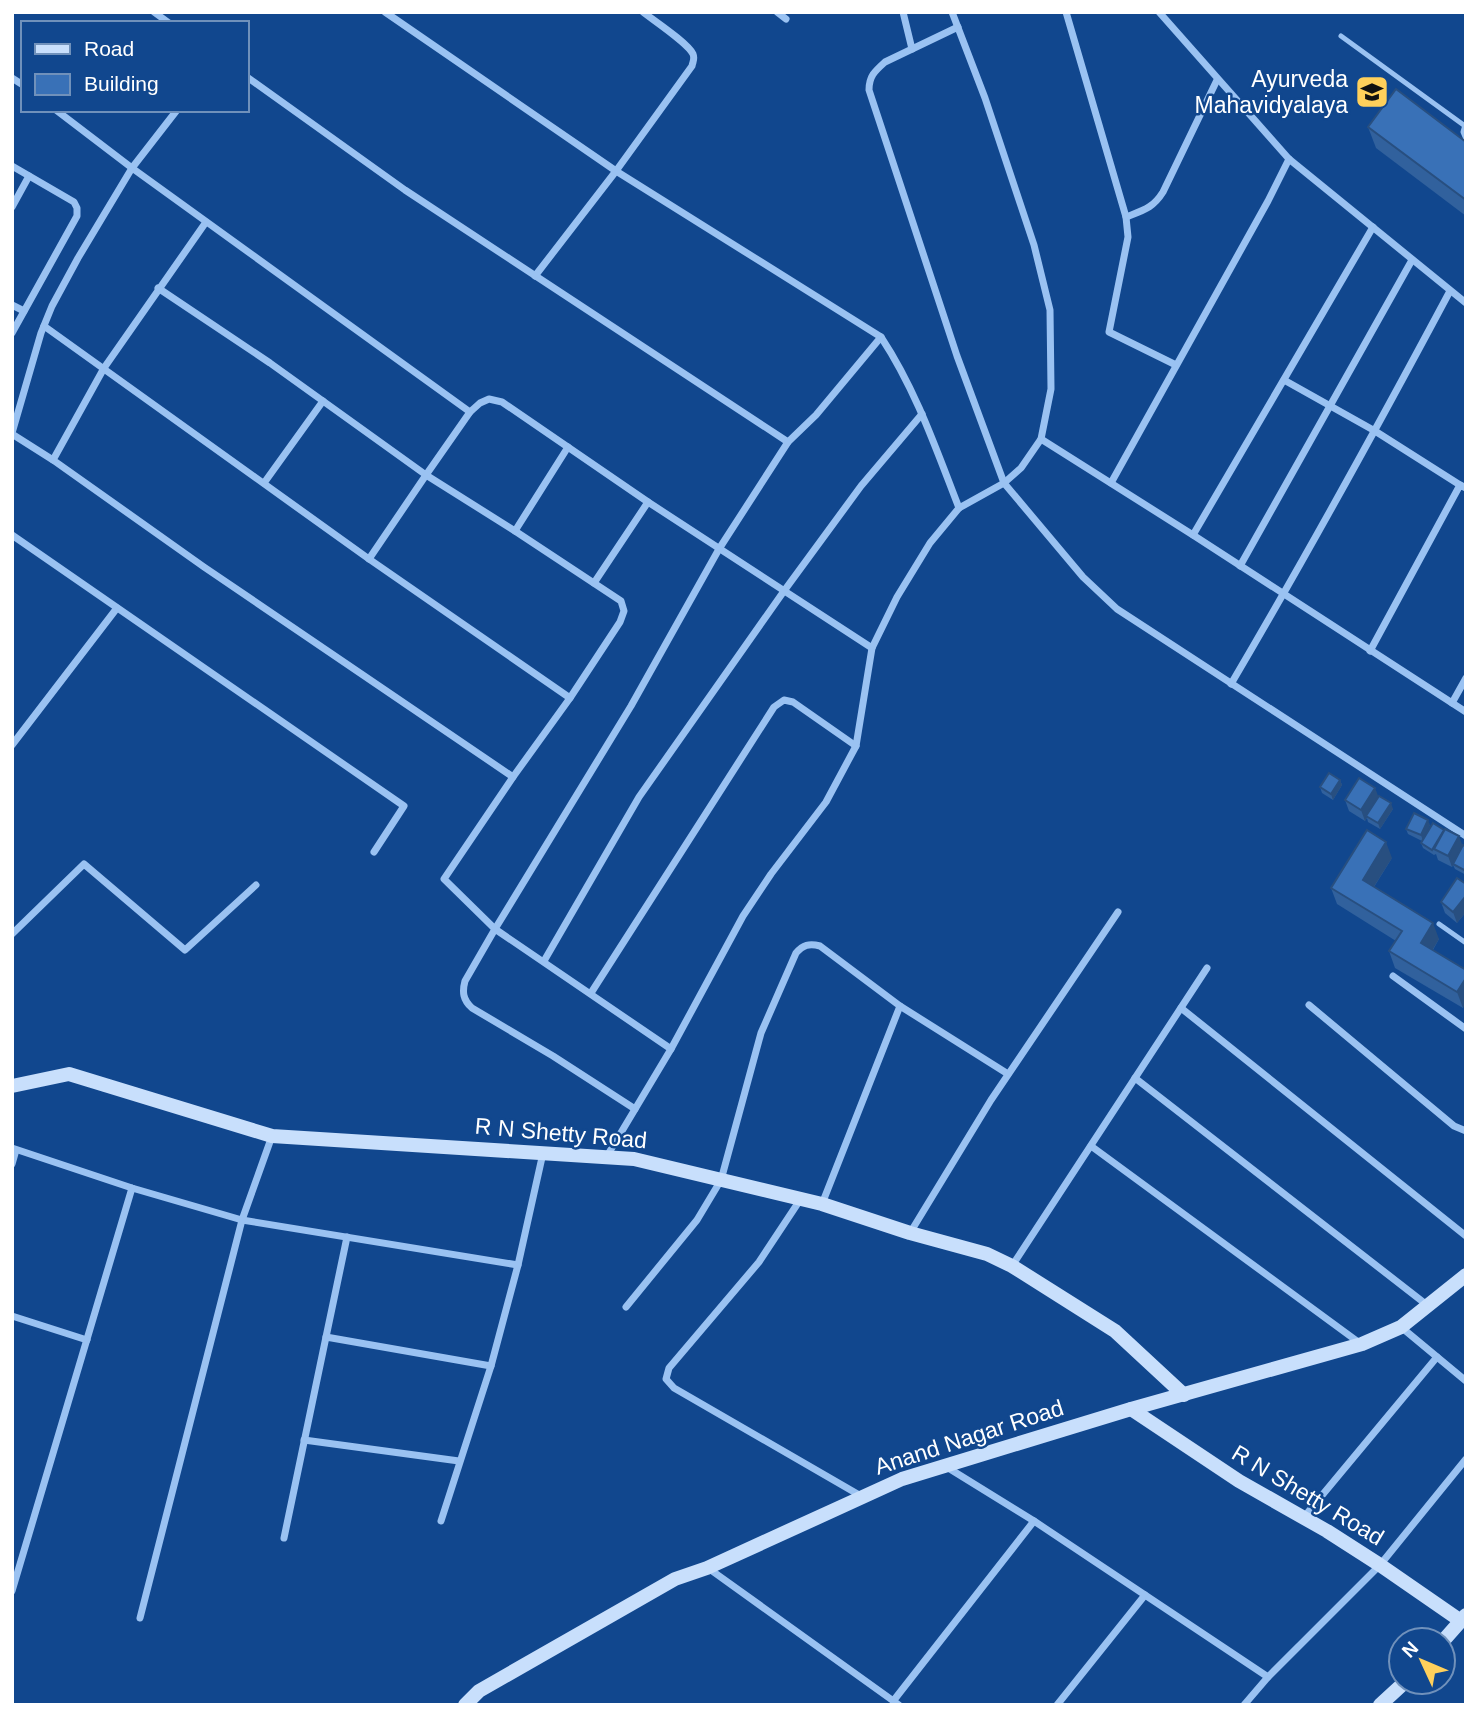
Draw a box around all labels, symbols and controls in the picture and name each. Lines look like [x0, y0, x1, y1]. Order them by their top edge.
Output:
legend [21, 21, 248, 112]
text: Road [84, 37, 134, 60]
place label: Ayurveda Mahavidyalaya [1195, 66, 1348, 118]
text: Building [84, 72, 159, 95]
school or university icon: Ayurveda Mahavidyalaya [1353, 73, 1391, 111]
street label: R N Shetty Road [474, 1113, 648, 1153]
street label: Anand Nagar Road [871, 1394, 1067, 1480]
street label: R N Shetty Road [1227, 1439, 1389, 1551]
north arrow [1387, 1626, 1457, 1696]
text: N [1398, 1637, 1422, 1662]

